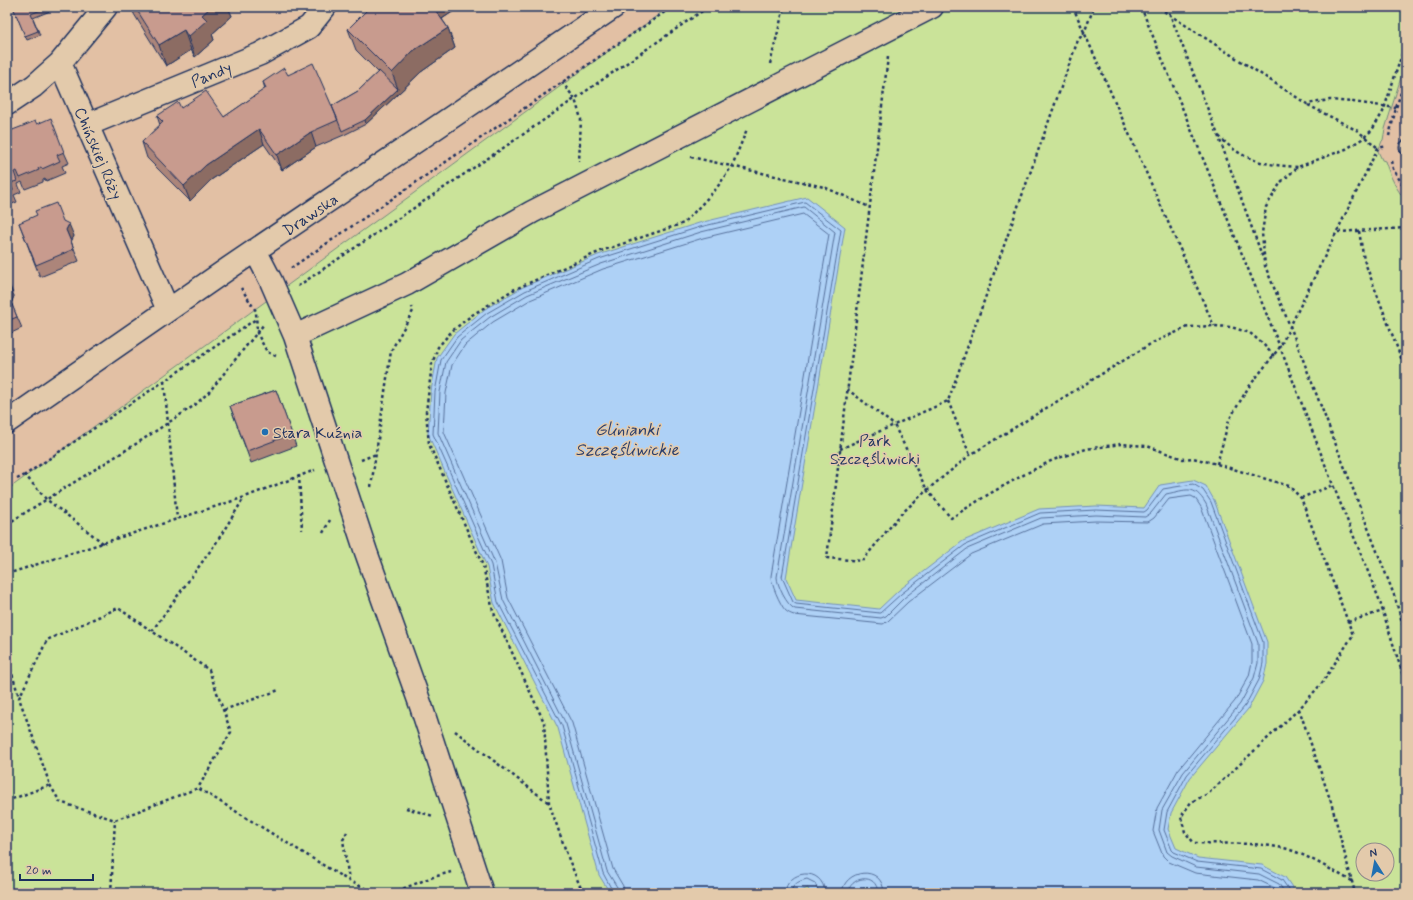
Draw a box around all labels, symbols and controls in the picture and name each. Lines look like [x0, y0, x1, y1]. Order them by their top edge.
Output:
street label: Pandy [188, 58, 235, 93]
street label: Chińskiej Róży [69, 104, 127, 203]
street label: Drawska [279, 189, 343, 241]
water label: Glinianki Szczęśliwickie [575, 419, 680, 461]
place label: Stara Kuźnia [273, 423, 363, 444]
marker: Stara Kuźnia [260, 427, 270, 437]
park label: Park Szczęśliwicki [830, 431, 920, 470]
north arrow [1355, 842, 1395, 882]
text: N [1368, 846, 1378, 861]
scale bar [20, 856, 93, 882]
text: 20 m [26, 863, 52, 879]

